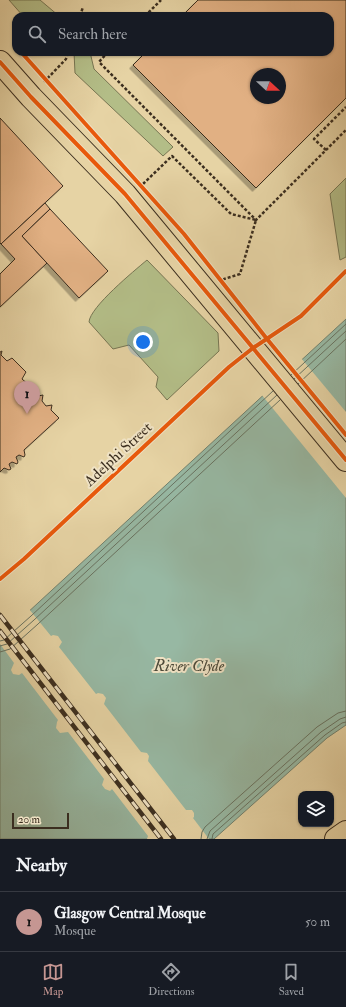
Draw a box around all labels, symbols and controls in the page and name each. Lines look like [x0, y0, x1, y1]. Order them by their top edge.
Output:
search box [12, 12, 334, 56]
icon: search [26, 23, 48, 45]
text: Search here [58, 25, 127, 44]
north arrow [250, 68, 286, 104]
your location [133, 332, 153, 352]
pin: 1 [14, 381, 40, 414]
street label: Adelphi Street [80, 418, 157, 492]
water label: River Clyde [153, 656, 225, 676]
map controls [298, 791, 334, 827]
button: layers [298, 791, 334, 827]
scale bar [12, 811, 69, 830]
text: 20 m [18, 813, 40, 826]
text: Nearby [16, 855, 67, 876]
text: Glasgow Central Mosque [54, 904, 206, 923]
text: 1 [27, 914, 31, 930]
text: 50 m [305, 914, 330, 930]
text: Mosque [54, 923, 96, 939]
tab: Map [42, 961, 64, 998]
tab: Directions [148, 961, 195, 998]
tab: Saved [279, 961, 304, 998]

